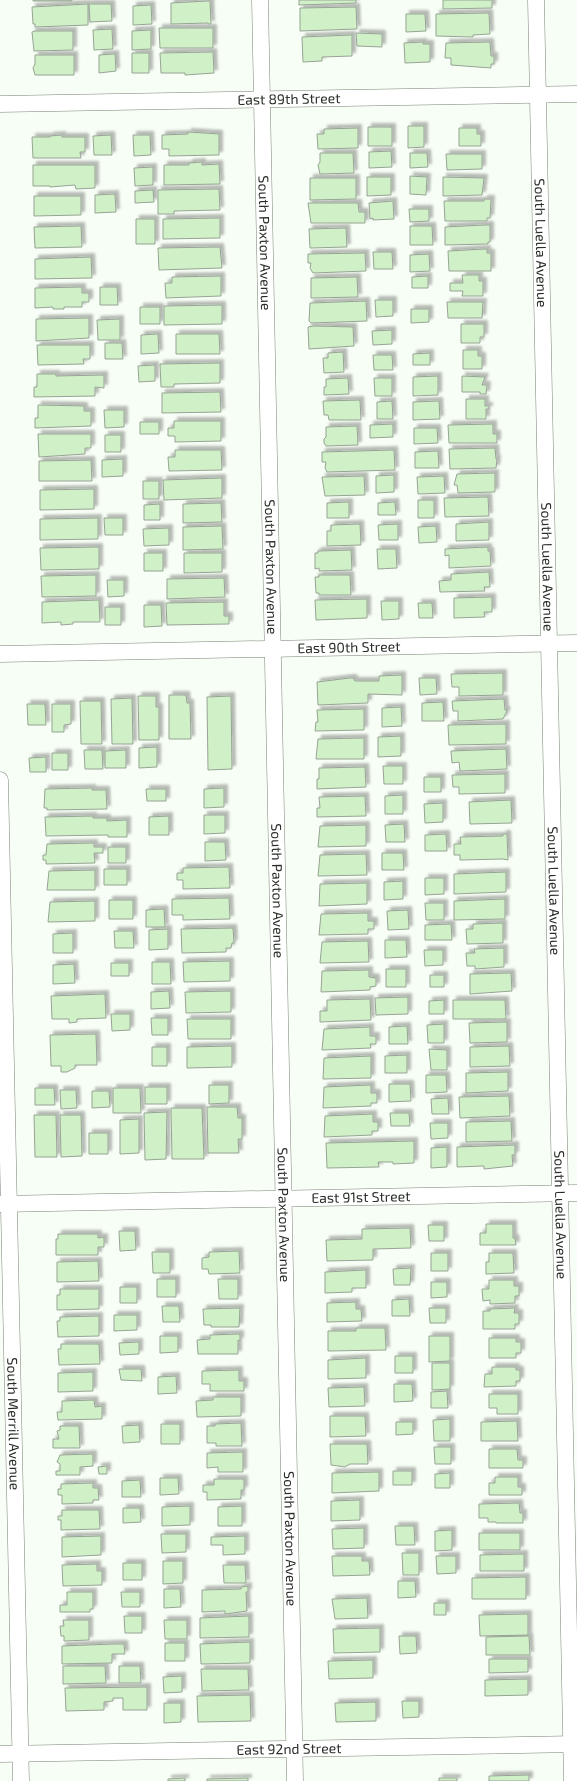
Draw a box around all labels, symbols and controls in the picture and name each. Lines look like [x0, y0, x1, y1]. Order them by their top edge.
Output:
street label: East 89th Street [237, 89, 341, 108]
street label: South Paxton Avenue [255, 175, 275, 311]
street label: South Luella Avenue [532, 178, 551, 308]
street label: South Paxton Avenue [262, 499, 281, 634]
street label: South Luella Avenue [538, 502, 558, 631]
street label: East 90th Street [297, 637, 401, 656]
street label: South Paxton Avenue [268, 823, 288, 958]
street label: South Luella Avenue [545, 826, 564, 955]
street label: South Paxton Avenue [275, 1147, 294, 1282]
street label: South Luella Avenue [551, 1150, 571, 1279]
street label: East 91st Street [311, 1187, 411, 1206]
street label: South Merrill Avenue [4, 1357, 24, 1490]
street label: South Paxton Avenue [281, 1471, 301, 1606]
street label: East 92nd Street [236, 1739, 342, 1758]

